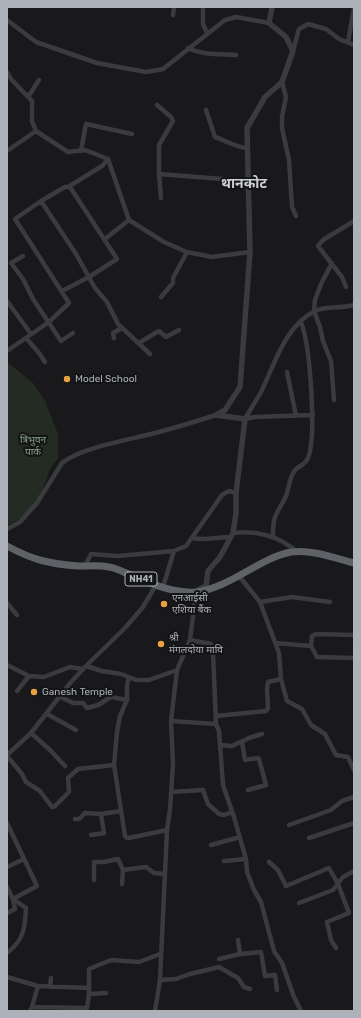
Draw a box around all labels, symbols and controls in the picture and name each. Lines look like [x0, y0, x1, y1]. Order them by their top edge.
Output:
district label: थानकोट [221, 176, 267, 192]
place label: Model School [75, 373, 137, 385]
marker: Model School [62, 374, 72, 384]
park label: त्रिभुवन पार्क [20, 434, 46, 458]
road number: NH41 [125, 572, 157, 586]
place label: एनआईसी एशिया बैंक [172, 592, 211, 616]
marker: एनआईसी एशिया बैंक [159, 599, 169, 609]
place label: श्री मंगलदोया मावि [169, 632, 223, 656]
marker: श्री मंगलदोया मावि [156, 639, 166, 649]
place label: Ganesh Temple [42, 686, 113, 698]
marker: Ganesh Temple [29, 687, 39, 697]

